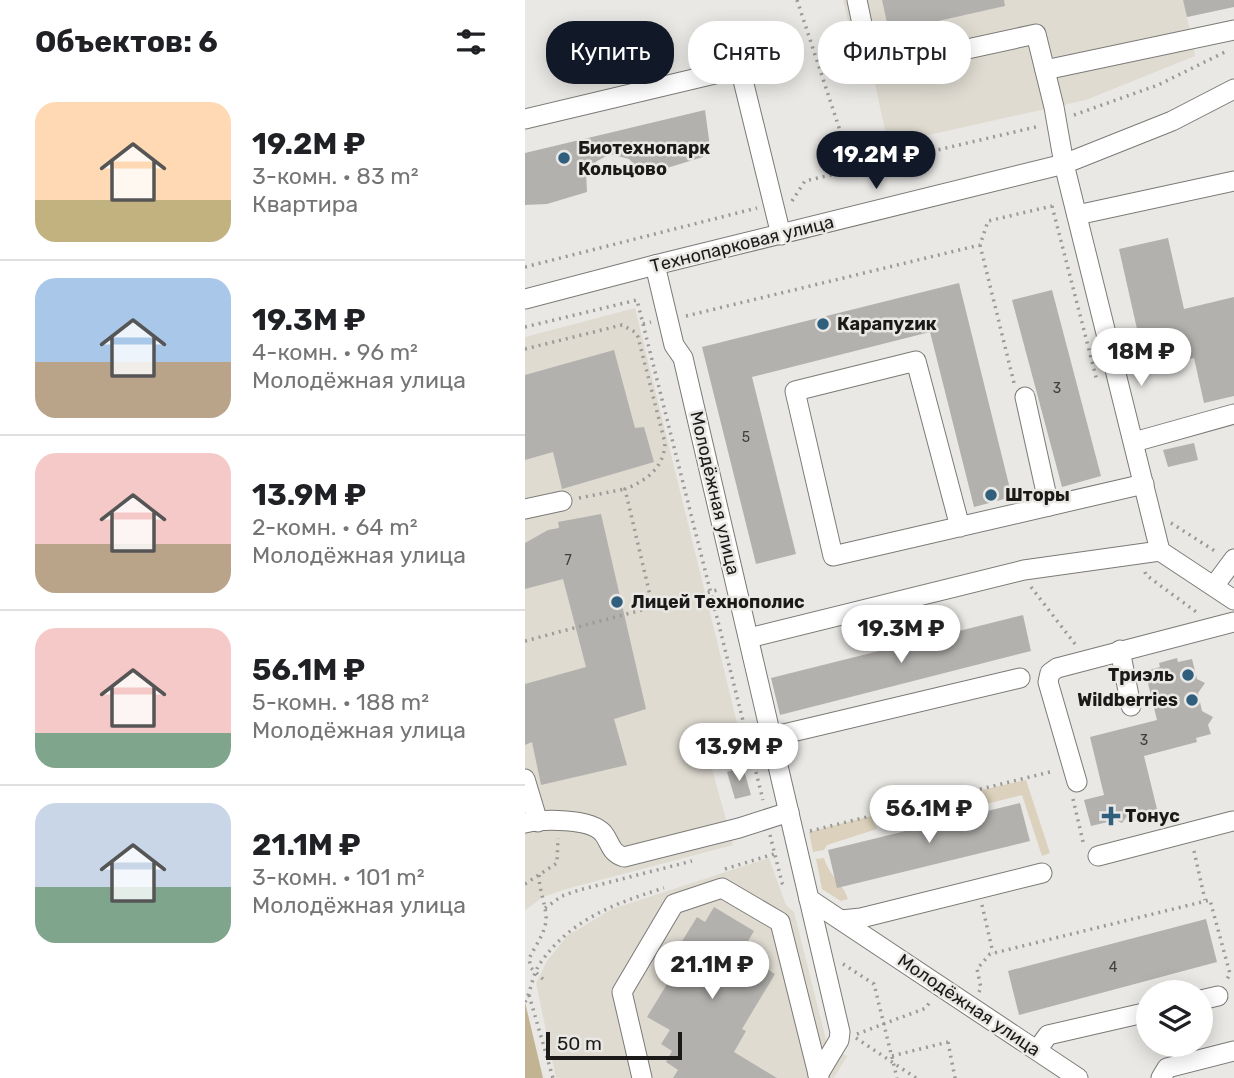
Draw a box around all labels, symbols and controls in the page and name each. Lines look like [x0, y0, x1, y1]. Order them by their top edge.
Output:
chip: Купить [546, 21, 674, 84]
chip: Снять [688, 21, 804, 84]
chip: Фильтры [818, 21, 971, 84]
icon: filters [452, 23, 490, 61]
text: Объектов: 6 [35, 24, 218, 60]
text: 19.2M ₽ [252, 126, 365, 162]
icon: home [91, 130, 175, 214]
pin: 19.2M ₽ [811, 132, 941, 191]
place label: Биотехнопарк Кольцово [578, 137, 710, 180]
text: 19.2M ₽ [832, 140, 920, 168]
marker: Биотехнопарк Кольцово [556, 150, 572, 166]
text: 3-комн. · 83 m² [252, 162, 419, 190]
text: Квартира [252, 190, 358, 218]
street label: Технопарковая улица [648, 211, 836, 277]
text: 19.3M ₽ [252, 302, 366, 338]
icon: home [91, 306, 175, 390]
place label: Карапуzик [837, 313, 937, 335]
marker: Карапуzик [815, 316, 831, 332]
pin: 18M ₽ [1092, 328, 1190, 388]
text: 18M ₽ [1107, 337, 1175, 365]
text: 4-комн. · 96 m² [252, 338, 418, 366]
text: Молодёжная улица [252, 366, 466, 394]
house number: 3 [1053, 380, 1061, 397]
street label: Молодёжная улица [685, 409, 745, 577]
house number: 5 [742, 429, 750, 446]
text: 13.9M ₽ [252, 477, 366, 513]
icon: home [91, 481, 175, 565]
place label: Шторы [1005, 484, 1070, 506]
marker: Шторы [983, 487, 999, 503]
text: 2-комн. · 64 m² [252, 513, 418, 541]
text: Молодёжная улица [252, 541, 466, 569]
house number: 7 [564, 552, 572, 569]
place label: Лицей Технополис [631, 591, 805, 613]
marker: Лицей Технополис [609, 594, 625, 610]
pin: 19.3M ₽ [836, 606, 966, 665]
text: 19.3M ₽ [857, 614, 945, 642]
text: 56.1M ₽ [252, 652, 365, 688]
icon: home [91, 656, 175, 740]
place label: Триэль [1108, 664, 1174, 686]
marker: Триэль [1180, 667, 1196, 683]
text: 5-комн. · 188 m² [252, 688, 429, 716]
place label: Wildberries [1077, 689, 1178, 711]
marker: Wildberries [1184, 692, 1200, 708]
text: Молодёжная улица [252, 716, 466, 744]
pin: 13.9M ₽ [674, 724, 804, 783]
text: 13.9M ₽ [695, 732, 783, 760]
house number: 3 [1140, 732, 1148, 749]
pin: 56.1M ₽ [864, 786, 994, 845]
text: 56.1M ₽ [886, 794, 972, 822]
place label: Тонус [1125, 805, 1180, 827]
marker: Тонус [1103, 808, 1119, 824]
text: 21.1M ₽ [252, 827, 361, 863]
icon: home [91, 831, 175, 915]
text: 3-комн. · 101 m² [252, 863, 425, 891]
text: Молодёжная улица [252, 891, 466, 919]
pin: 21.1M ₽ [647, 942, 777, 1001]
street label: Молодёжная улица [893, 949, 1045, 1061]
text: 21.1M ₽ [670, 950, 754, 978]
house number: 4 [1109, 959, 1118, 976]
map controls [1136, 980, 1213, 1057]
button: layers [1136, 980, 1213, 1057]
scale bar [546, 1029, 683, 1061]
text: 50 m [557, 1032, 602, 1055]

